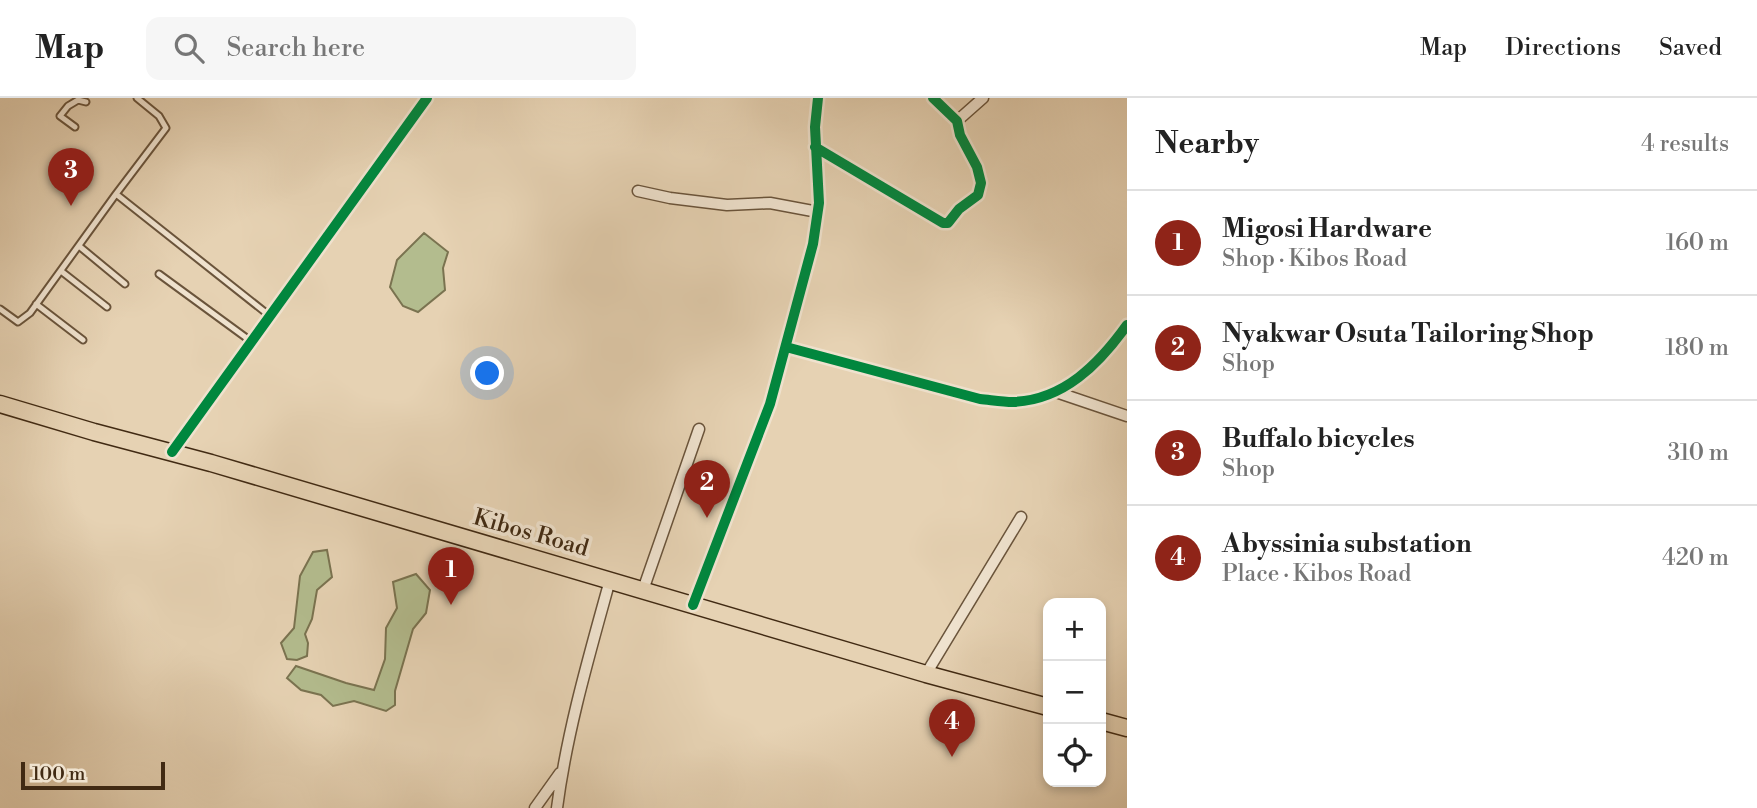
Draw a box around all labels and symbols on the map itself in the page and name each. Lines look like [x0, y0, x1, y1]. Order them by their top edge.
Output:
pin: 3 [48, 148, 94, 206]
your location [470, 356, 504, 390]
pin: 2 [684, 460, 730, 518]
street label: Kibos Road [470, 503, 592, 563]
pin: 1 [428, 547, 474, 605]
pin: 4 [929, 699, 975, 757]
scale bar [21, 759, 164, 791]

